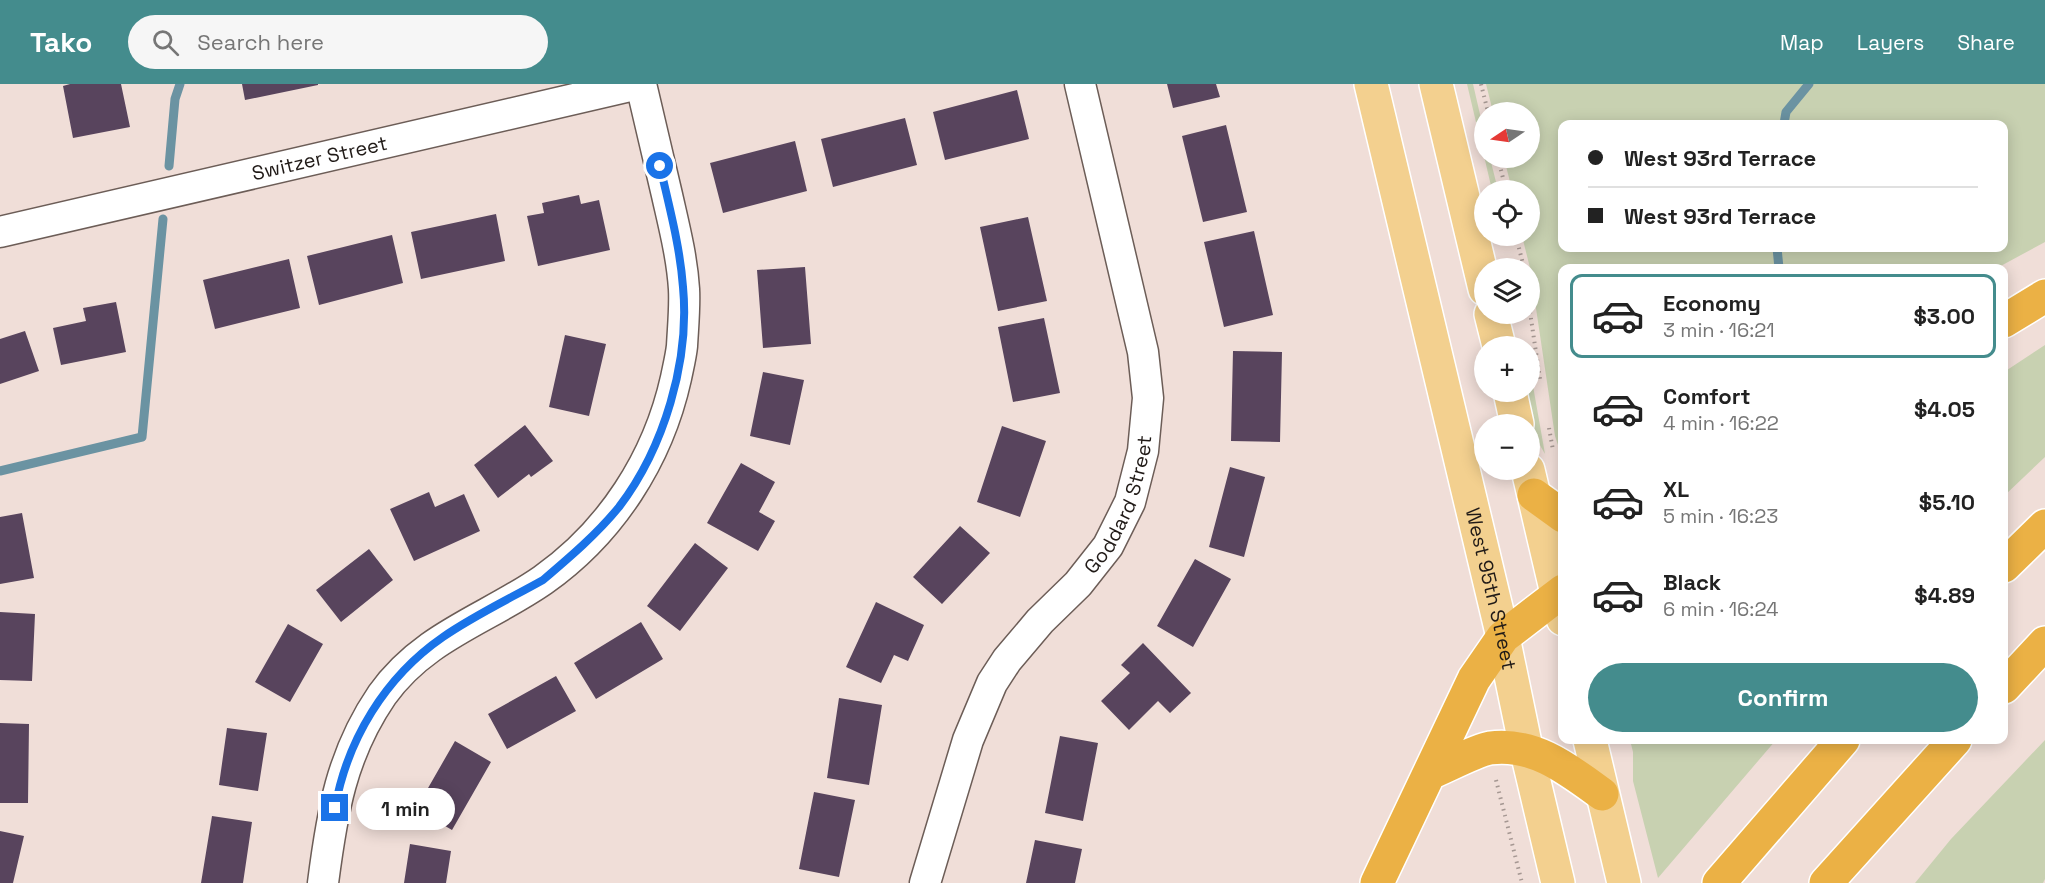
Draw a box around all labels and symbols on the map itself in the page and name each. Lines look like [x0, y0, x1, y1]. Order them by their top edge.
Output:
north arrow [1474, 102, 1540, 168]
street label: Switzer Street [249, 130, 390, 186]
route start [646, 152, 673, 179]
street label: Goddard Street [1078, 434, 1157, 579]
street label: West 95th Street [1460, 505, 1522, 672]
callout: 1 min [356, 787, 455, 829]
route end [321, 794, 348, 821]

